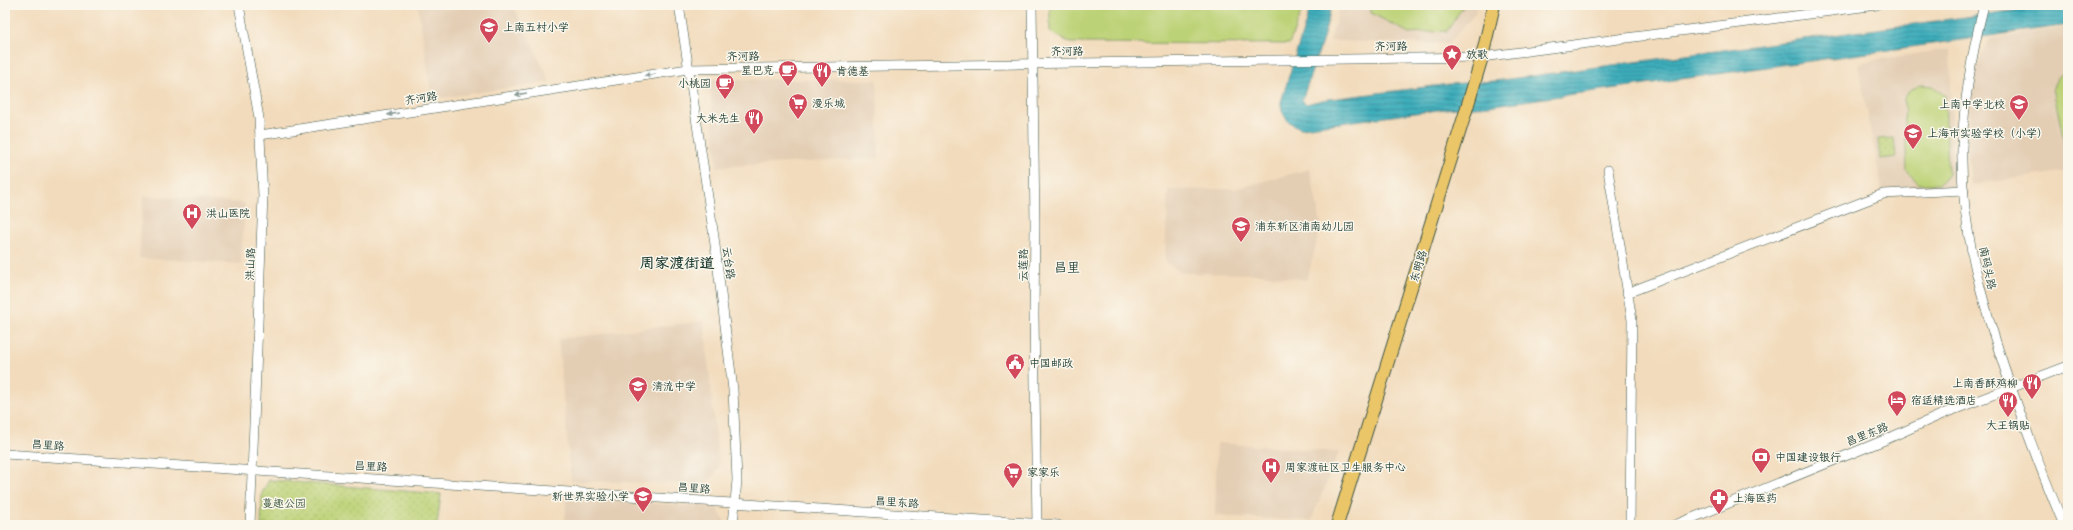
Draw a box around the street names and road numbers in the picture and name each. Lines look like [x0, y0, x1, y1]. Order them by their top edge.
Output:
street label: 齐河路 [1374, 39, 1408, 53]
street label: 齐河路 [1050, 44, 1084, 58]
street label: 齐河路 [726, 49, 760, 63]
street label: 齐河路 [404, 89, 438, 107]
street label: 南码头路 [1977, 245, 1999, 291]
street label: 云台路 [720, 246, 738, 280]
street label: 洪山路 [242, 247, 258, 281]
street label: 东明路 [1406, 248, 1430, 284]
street label: 云莲路 [1016, 249, 1030, 282]
street label: 昌里东路 [1844, 419, 1890, 449]
street label: 昌里路 [31, 437, 65, 453]
street label: 昌里路 [354, 458, 388, 474]
street label: 昌里路 [677, 480, 711, 496]
street label: 昌里东路 [875, 493, 919, 511]

